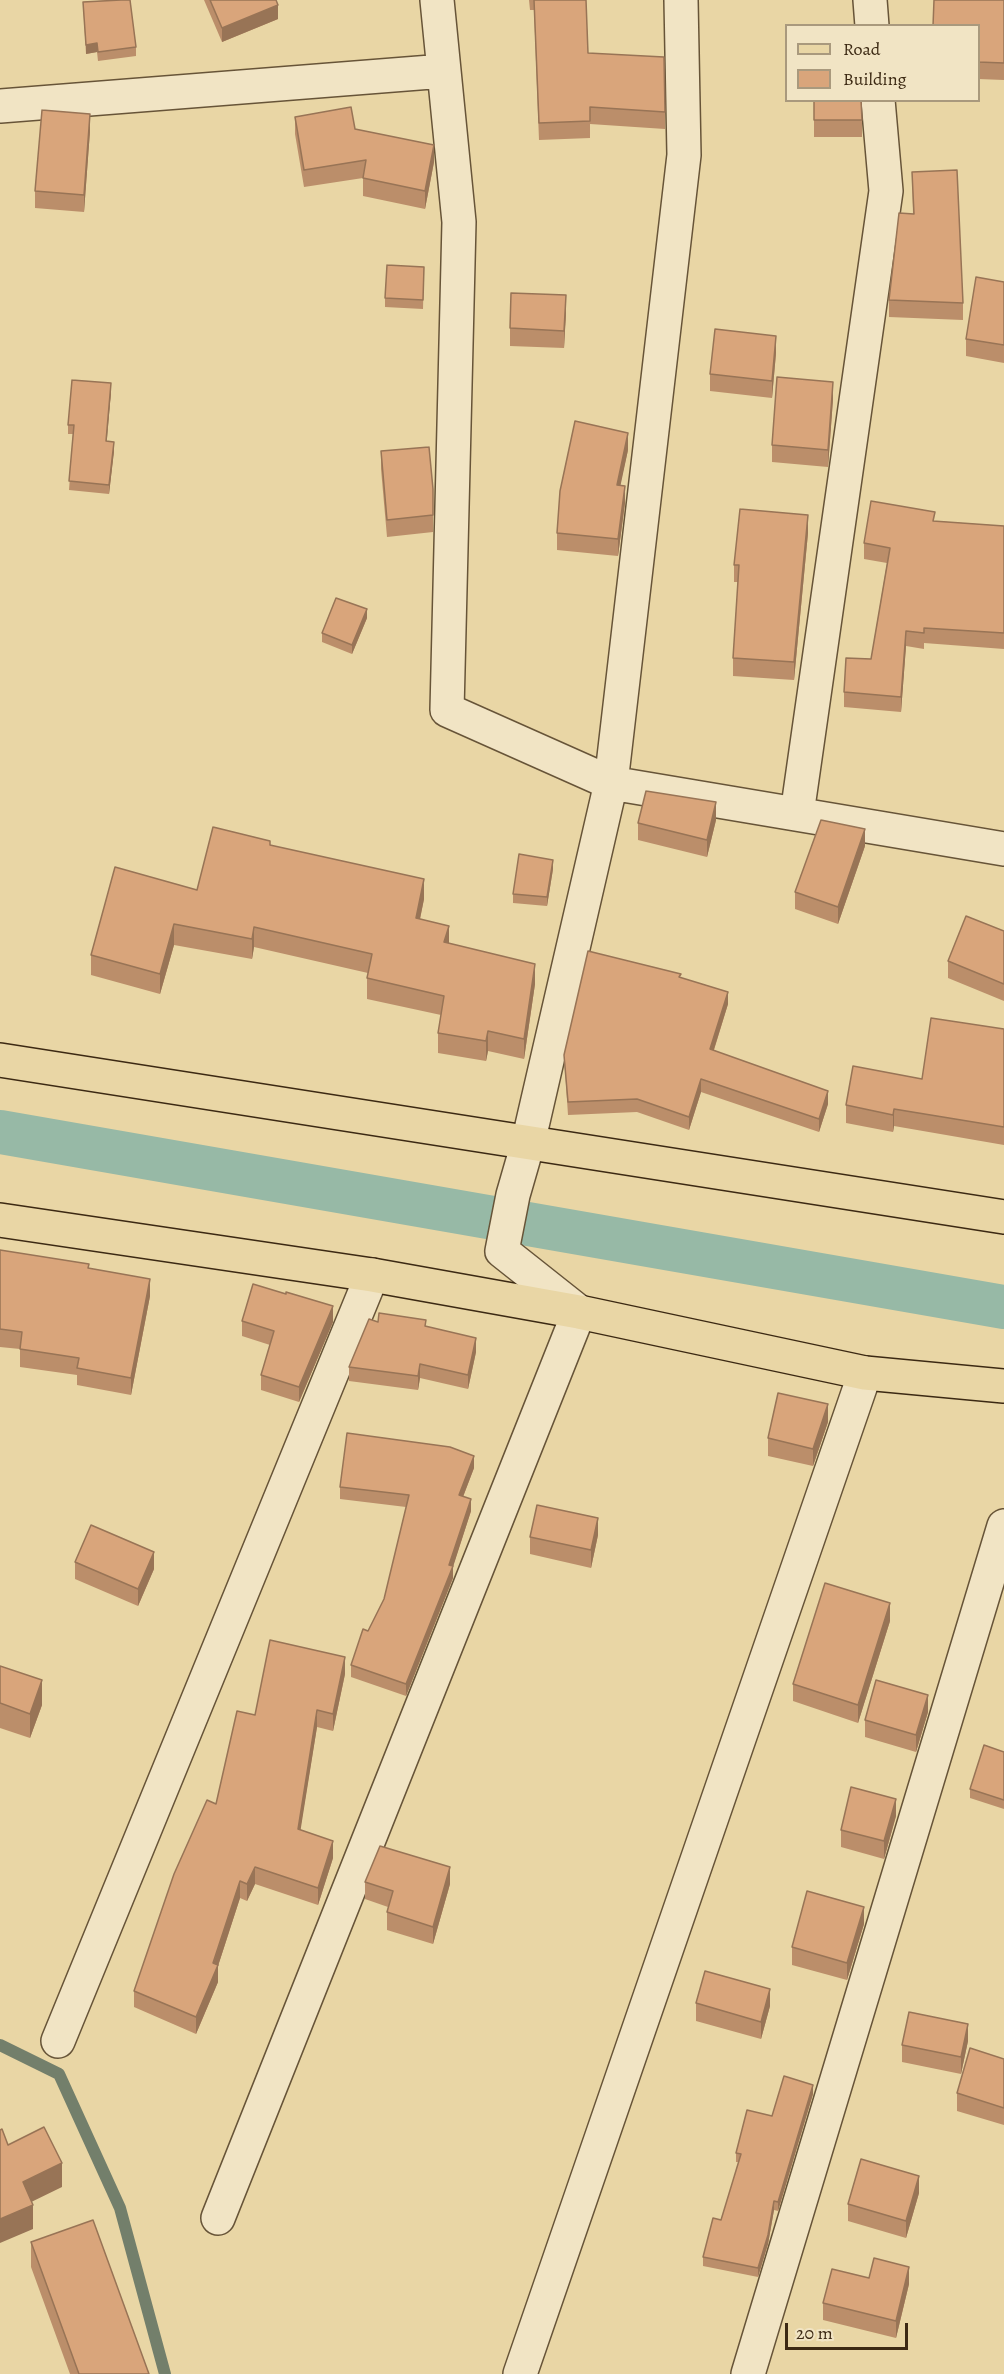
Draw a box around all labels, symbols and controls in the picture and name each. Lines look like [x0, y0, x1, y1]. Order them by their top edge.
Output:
legend [785, 24, 980, 102]
text: Road [843, 37, 880, 61]
text: Building [843, 67, 907, 91]
scale bar [788, 2311, 911, 2349]
text: 20 m [796, 2321, 833, 2345]

